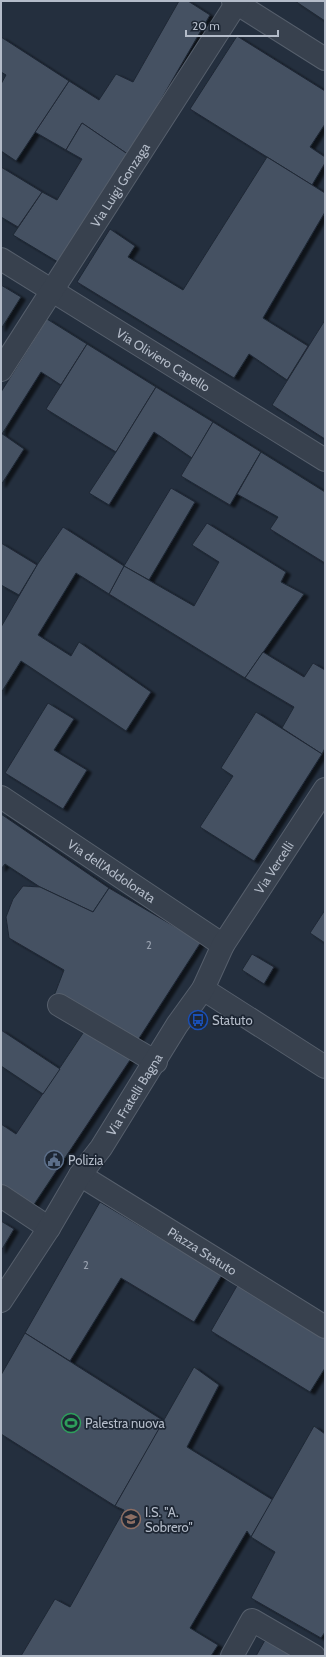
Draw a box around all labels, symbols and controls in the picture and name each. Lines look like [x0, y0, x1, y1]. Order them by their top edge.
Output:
scale bar [186, 12, 278, 38]
text: 20 m [192, 18, 220, 33]
street label: Via Luigi Gonzaga [87, 139, 153, 230]
street label: Via Oliviero Capello [113, 325, 213, 395]
street label: Via dell'Addolorata [65, 836, 159, 906]
street label: Via Vercelli [251, 838, 297, 897]
house number: 2 [146, 938, 152, 952]
bus stop icon: Statuto [187, 1009, 209, 1031]
place label: Statuto [212, 1012, 253, 1028]
street label: Via Fratelli Bagna [103, 1050, 166, 1138]
public building icon: Polizia [43, 1149, 65, 1171]
place label: Polizia [68, 1152, 104, 1168]
street label: Piazza Statuto [165, 1223, 240, 1278]
house number: 2 [83, 1258, 89, 1272]
sports icon: Palestra nuova [60, 1412, 82, 1434]
place label: Palestra nuova [85, 1415, 166, 1431]
place label: I.S. "A. Sobrero" [145, 1504, 193, 1535]
school or university icon: I.S. "A. Sobrero" [120, 1508, 142, 1530]

